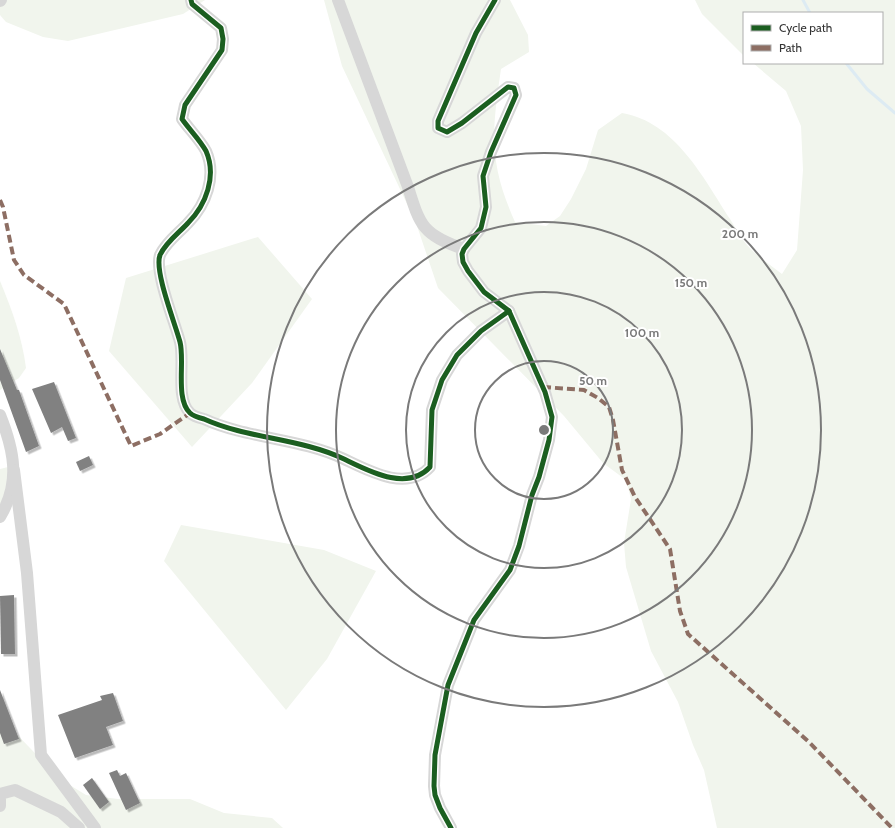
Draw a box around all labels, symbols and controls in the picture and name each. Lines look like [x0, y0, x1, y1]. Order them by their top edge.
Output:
legend [743, 12, 883, 64]
text: Cycle path [779, 20, 832, 35]
text: Path [779, 40, 802, 55]
text: 200 m [722, 226, 758, 241]
text: 150 m [675, 275, 707, 290]
text: 100 m [625, 325, 659, 340]
text: 50 m [579, 373, 607, 388]
centre of rings [537, 423, 551, 437]

